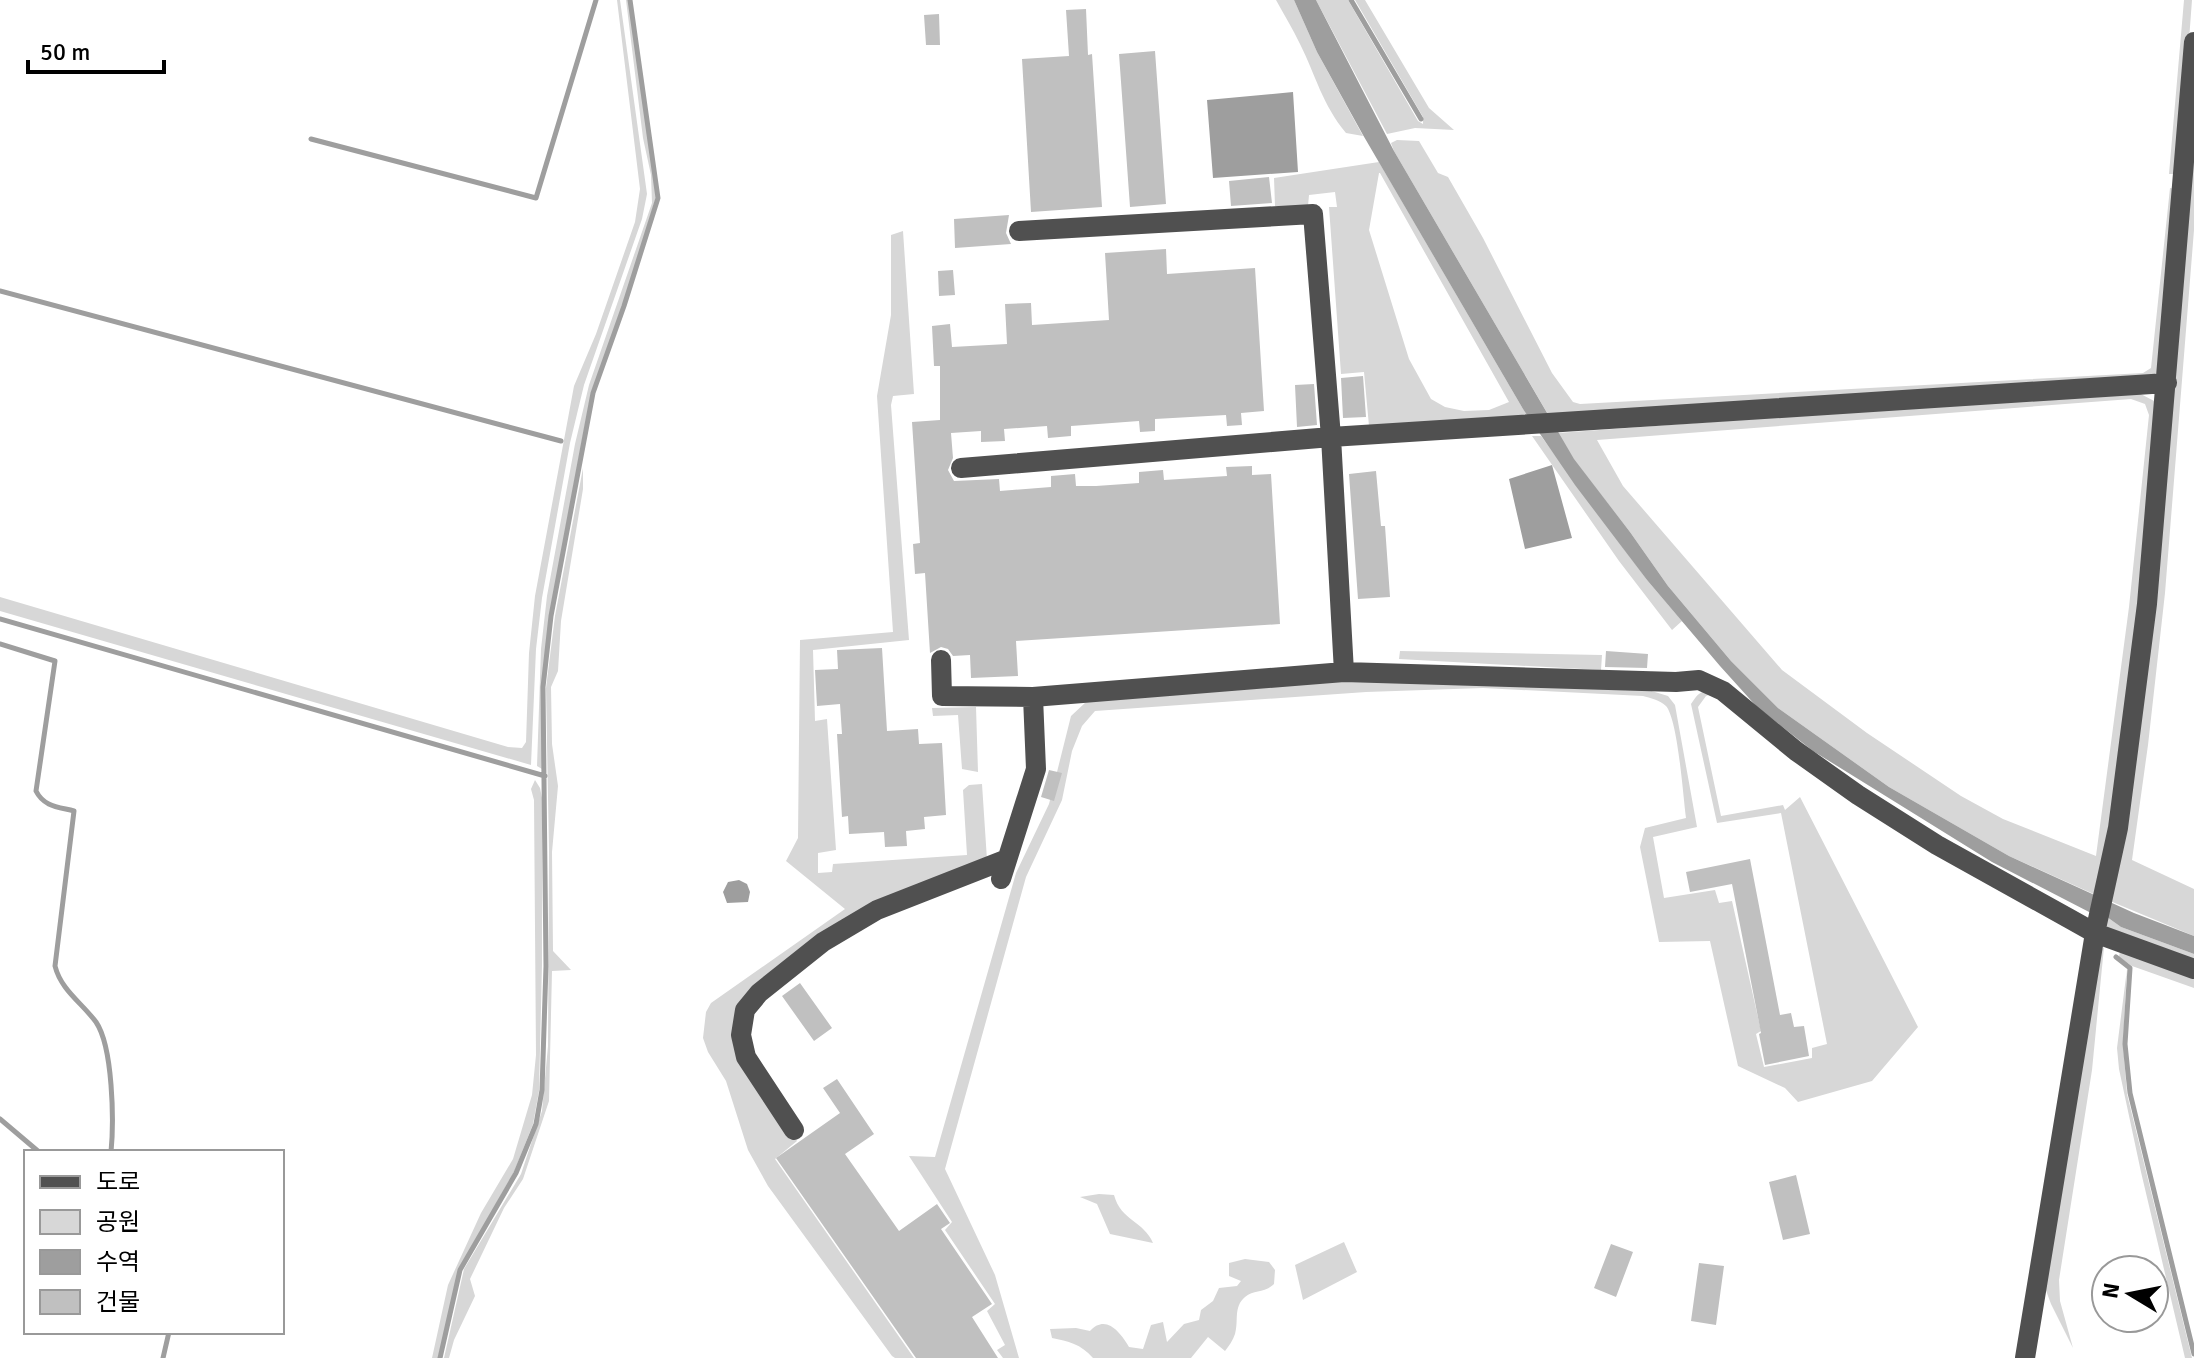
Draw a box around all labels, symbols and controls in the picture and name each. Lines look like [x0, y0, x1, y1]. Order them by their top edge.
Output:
scale bar [28, 24, 164, 74]
text: 50 m [40, 37, 90, 67]
legend [24, 1150, 284, 1334]
text: 도로 [96, 1167, 140, 1197]
text: 공원 [96, 1207, 140, 1237]
text: 수역 [96, 1247, 140, 1277]
north arrow [2090, 1254, 2170, 1334]
text: N [2096, 1281, 2125, 1300]
text: 건물 [96, 1287, 140, 1317]

